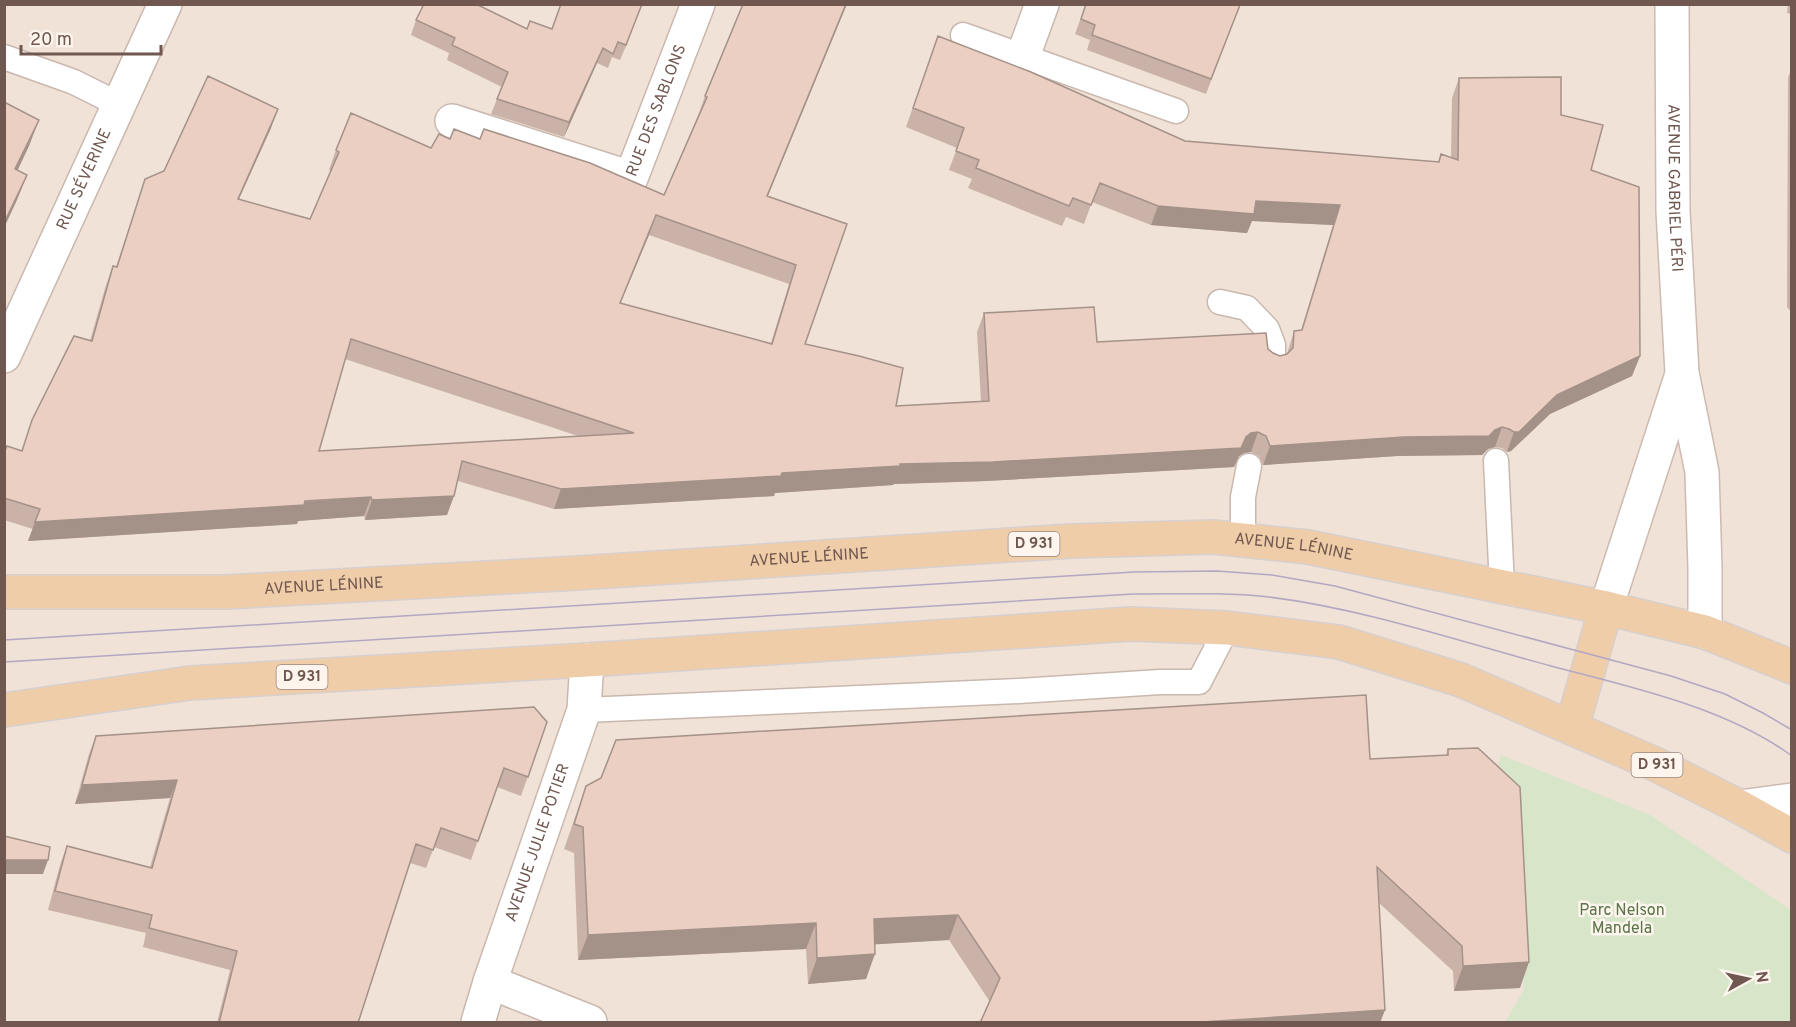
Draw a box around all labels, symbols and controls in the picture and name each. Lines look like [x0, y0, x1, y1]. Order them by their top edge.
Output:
scale bar [21, 18, 160, 56]
text: 20 m [30, 29, 72, 52]
street label: RUE DES SABLONS [622, 42, 691, 180]
street label: AVENUE GABRIEL PÉRI [1662, 104, 1688, 273]
street label: RUE SÉVERINE [53, 126, 117, 233]
street label: AVENUE LÉNINE [1233, 529, 1355, 566]
road number: D 931 [1008, 532, 1060, 556]
street label: AVENUE LÉNINE [749, 544, 869, 572]
street label: AVENUE LÉNINE [264, 573, 384, 600]
road number: D 931 [276, 665, 328, 689]
road number: D 931 [1632, 753, 1682, 777]
street label: AVENUE JULIE POTIER [501, 761, 575, 925]
park label: Parc Nelson Mandela [1579, 901, 1665, 939]
north arrow [1718, 949, 1778, 1009]
text: N [1750, 970, 1772, 984]

